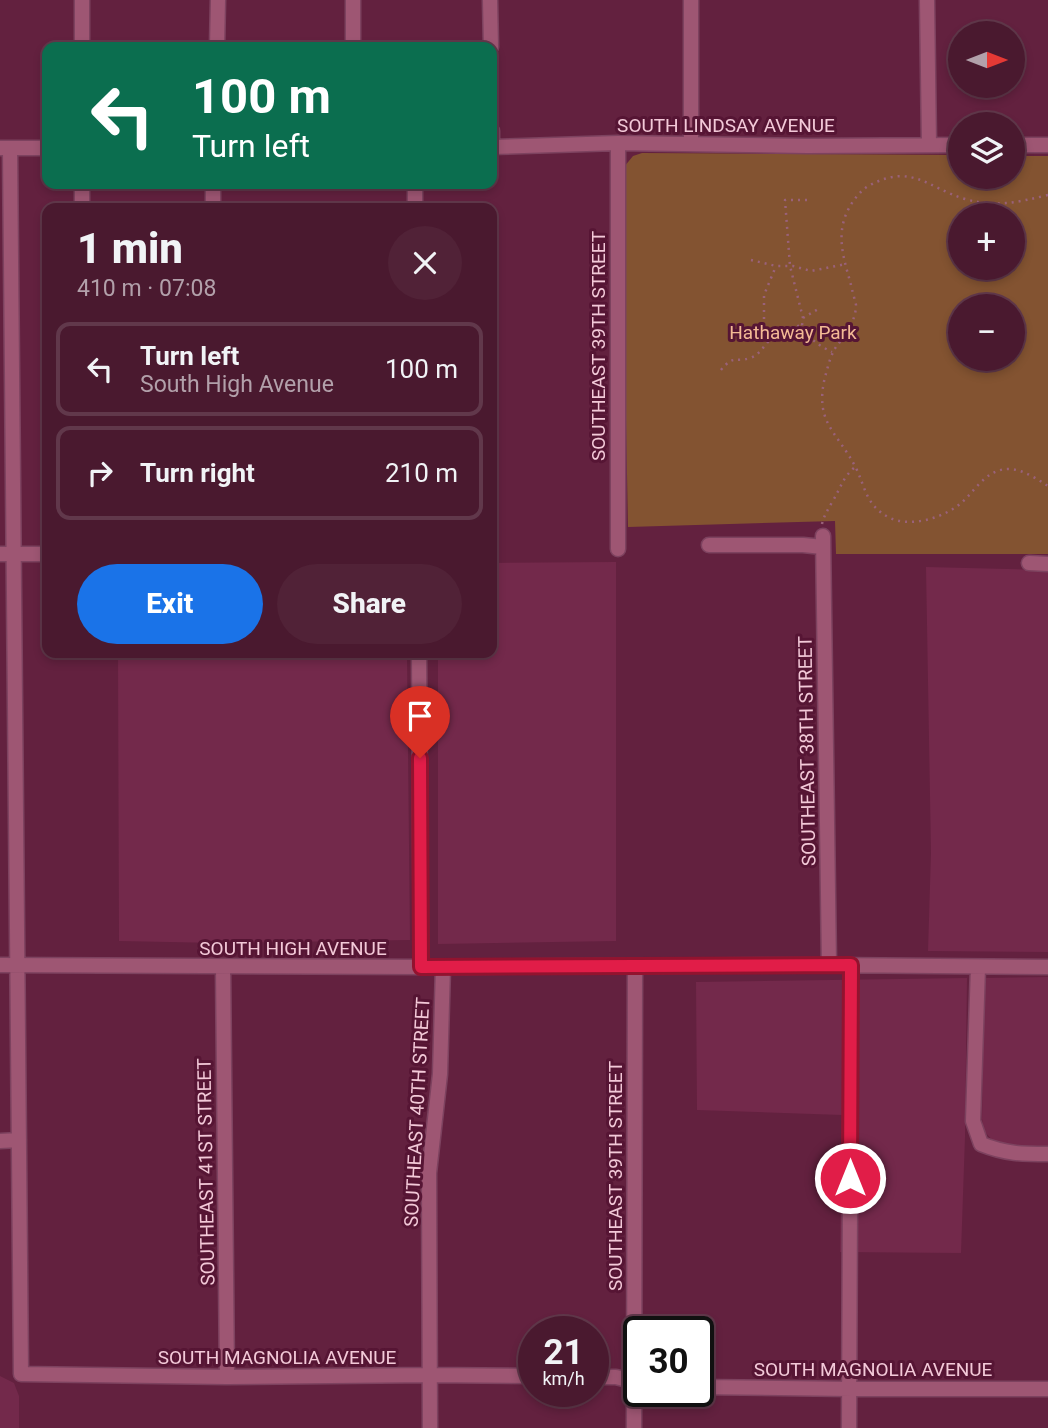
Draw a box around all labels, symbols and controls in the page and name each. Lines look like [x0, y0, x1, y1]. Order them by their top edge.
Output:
north arrow [948, 21, 1026, 98]
map controls [948, 21, 1025, 371]
text: 100 m [192, 68, 331, 125]
icon: left [77, 70, 168, 161]
button: layers [948, 112, 1025, 189]
street label: SOUTH LINDSAY AVENUE [617, 114, 835, 137]
text: Turn left [192, 127, 310, 165]
button: + [948, 203, 1025, 280]
text: 1 min [77, 224, 183, 273]
button: close [388, 226, 462, 300]
street label: SOUTHEAST 39TH STREET [587, 231, 610, 461]
text: 410 m · 07:08 [77, 275, 216, 302]
button: − [948, 294, 1025, 371]
park label: Hathaway Park [729, 321, 857, 344]
text: Turn left [140, 341, 239, 371]
icon: left [81, 350, 119, 388]
text: 100 m [385, 354, 458, 384]
text: South High Avenue [140, 371, 334, 398]
icon: right [81, 454, 119, 492]
text: Turn right [140, 458, 255, 488]
text: 210 m [385, 458, 458, 488]
button: Exit [77, 564, 263, 644]
button: Share [277, 564, 462, 644]
street label: SOUTHEAST 38TH STREET [793, 636, 821, 866]
pin [390, 686, 450, 758]
icon: arrive [401, 697, 439, 735]
street label: SOUTH HIGH AVENUE [199, 937, 387, 960]
street label: SOUTHEAST 40TH STREET [399, 996, 435, 1228]
street label: SOUTHEAST 41ST STREET [193, 1058, 219, 1286]
street label: SOUTHEAST 39TH STREET [604, 1061, 627, 1291]
position arrow [813, 1141, 887, 1215]
speed limit sign: 30 [623, 1316, 714, 1407]
text: 21 [543, 1332, 584, 1373]
street label: SOUTH MAGNOLIA AVENUE [158, 1346, 397, 1369]
street label: SOUTH MAGNOLIA AVENUE [754, 1358, 993, 1381]
text: km/h [542, 1368, 585, 1389]

